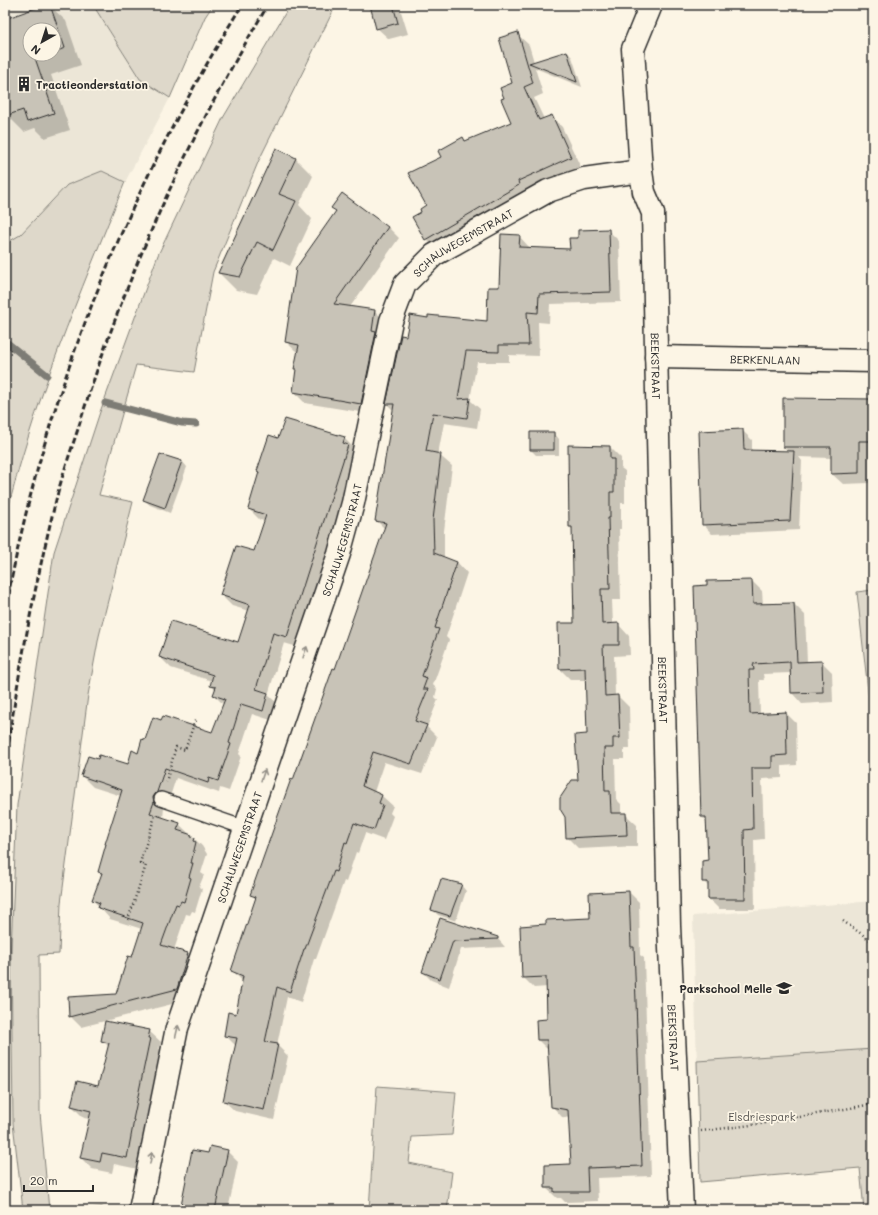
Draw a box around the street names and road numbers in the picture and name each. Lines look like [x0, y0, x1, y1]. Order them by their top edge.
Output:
street label: SCHAUWEGEMSTRAAT [409, 205, 516, 280]
street label: BEEKSTRAAT [648, 332, 665, 400]
street label: BERKENLAAN [730, 351, 800, 367]
street label: SCHAUWEGEMSTRAAT [318, 482, 364, 598]
street label: BEEKSTRAAT [655, 656, 672, 724]
street label: SCHAUWEGEMSTRAAT [213, 789, 265, 905]
street label: BEEKSTRAAT [665, 1004, 683, 1072]

